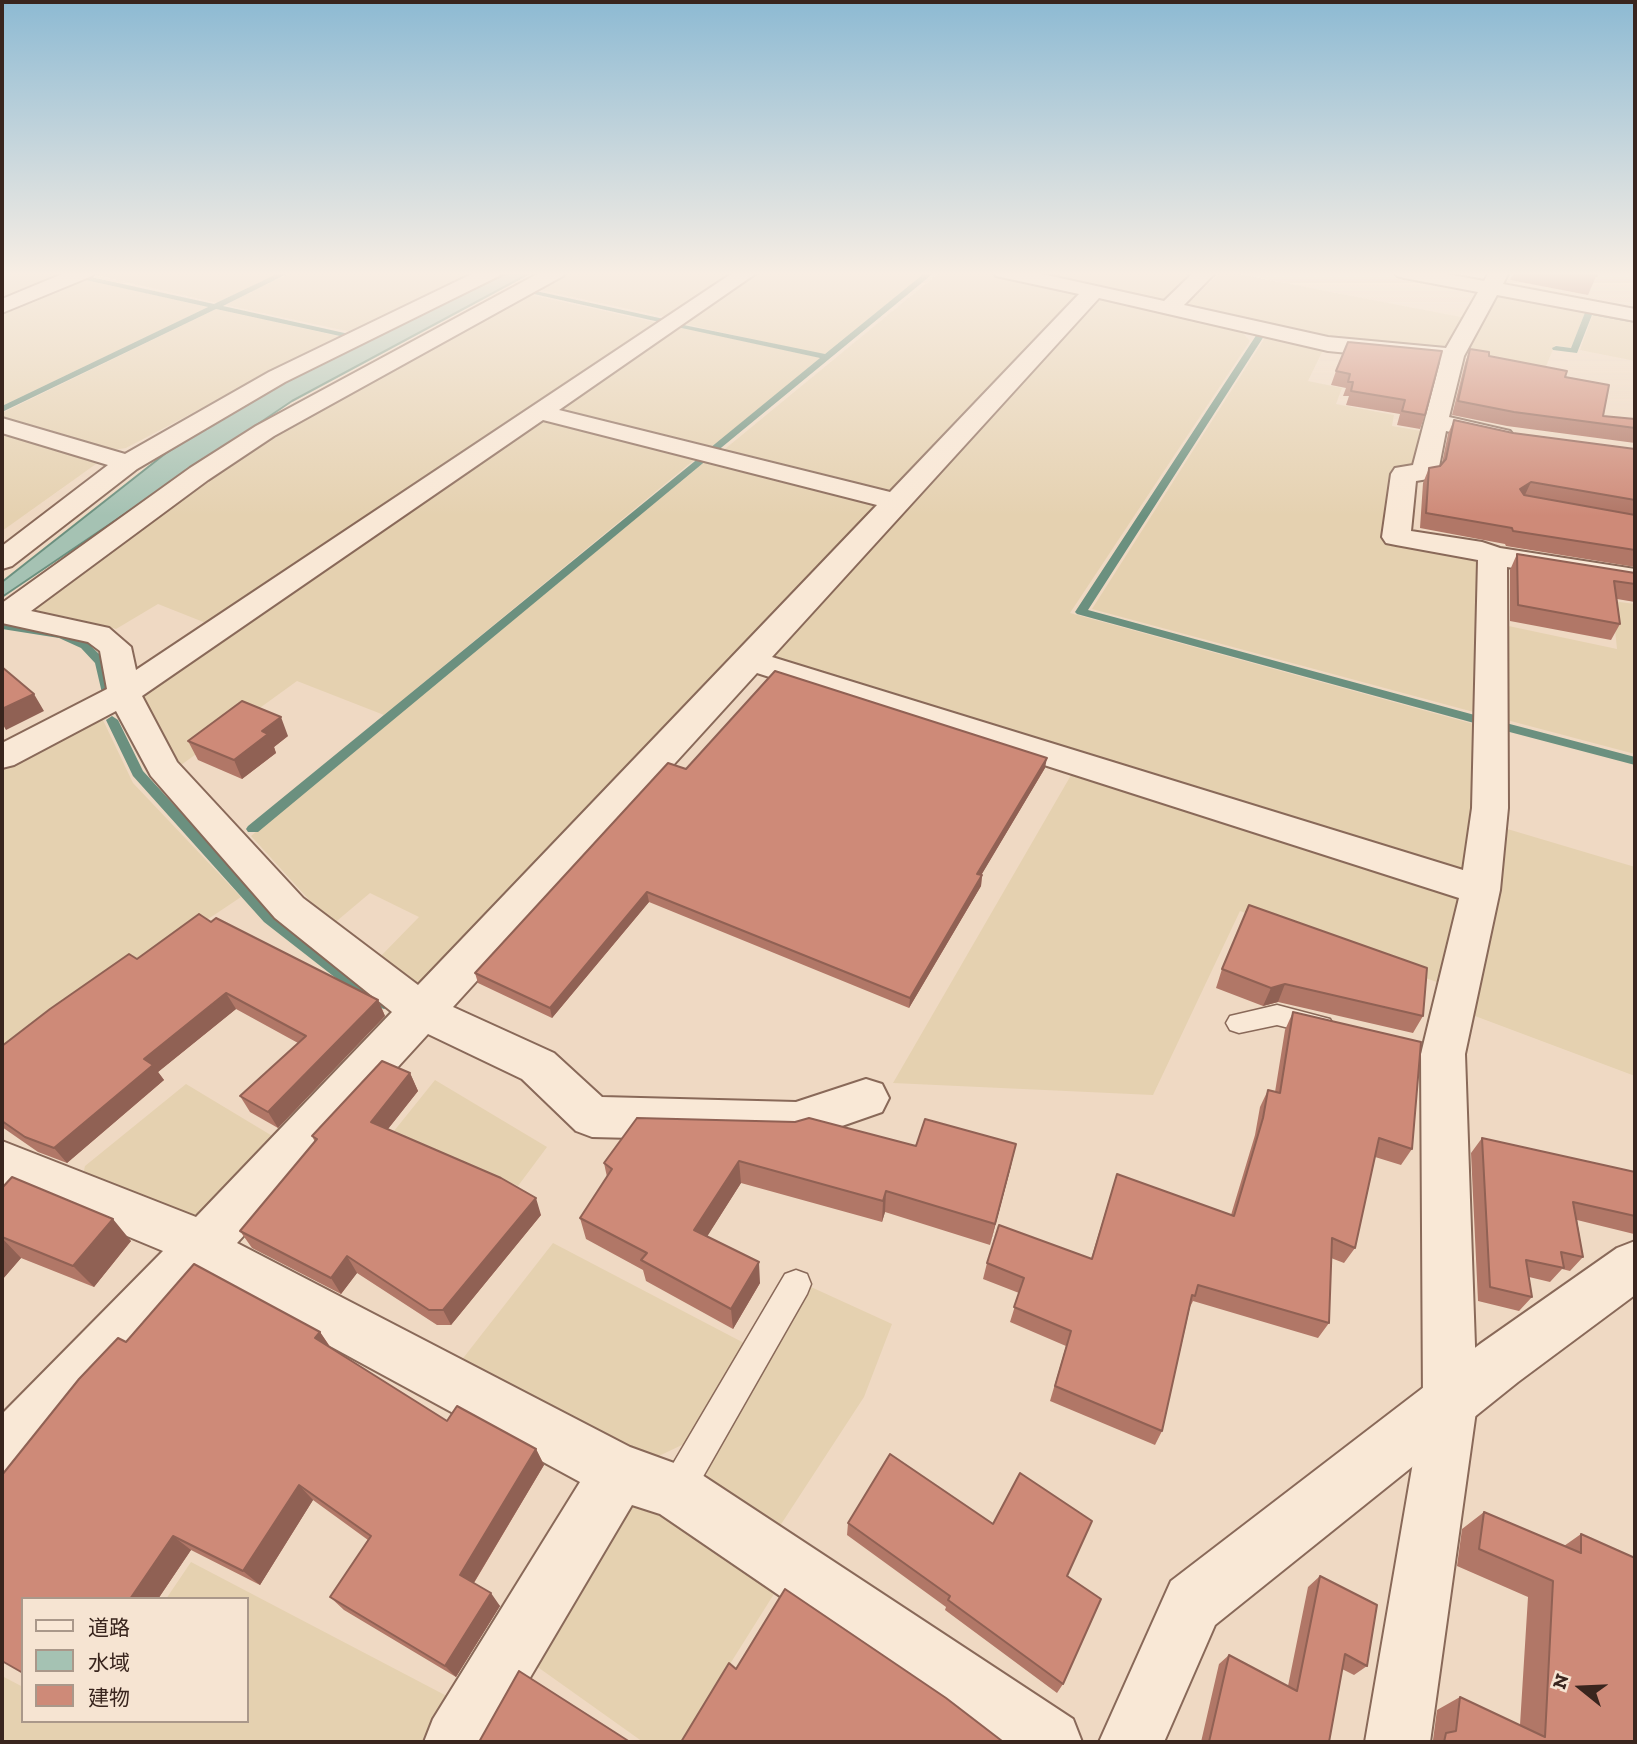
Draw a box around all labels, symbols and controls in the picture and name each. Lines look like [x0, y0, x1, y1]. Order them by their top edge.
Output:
legend [21, 1597, 248, 1723]
text: 道路 [88, 1615, 130, 1640]
text: 水域 [88, 1650, 130, 1675]
north arrow [1546, 1653, 1616, 1723]
text: N [1547, 1671, 1574, 1692]
text: 建物 [88, 1685, 130, 1710]

